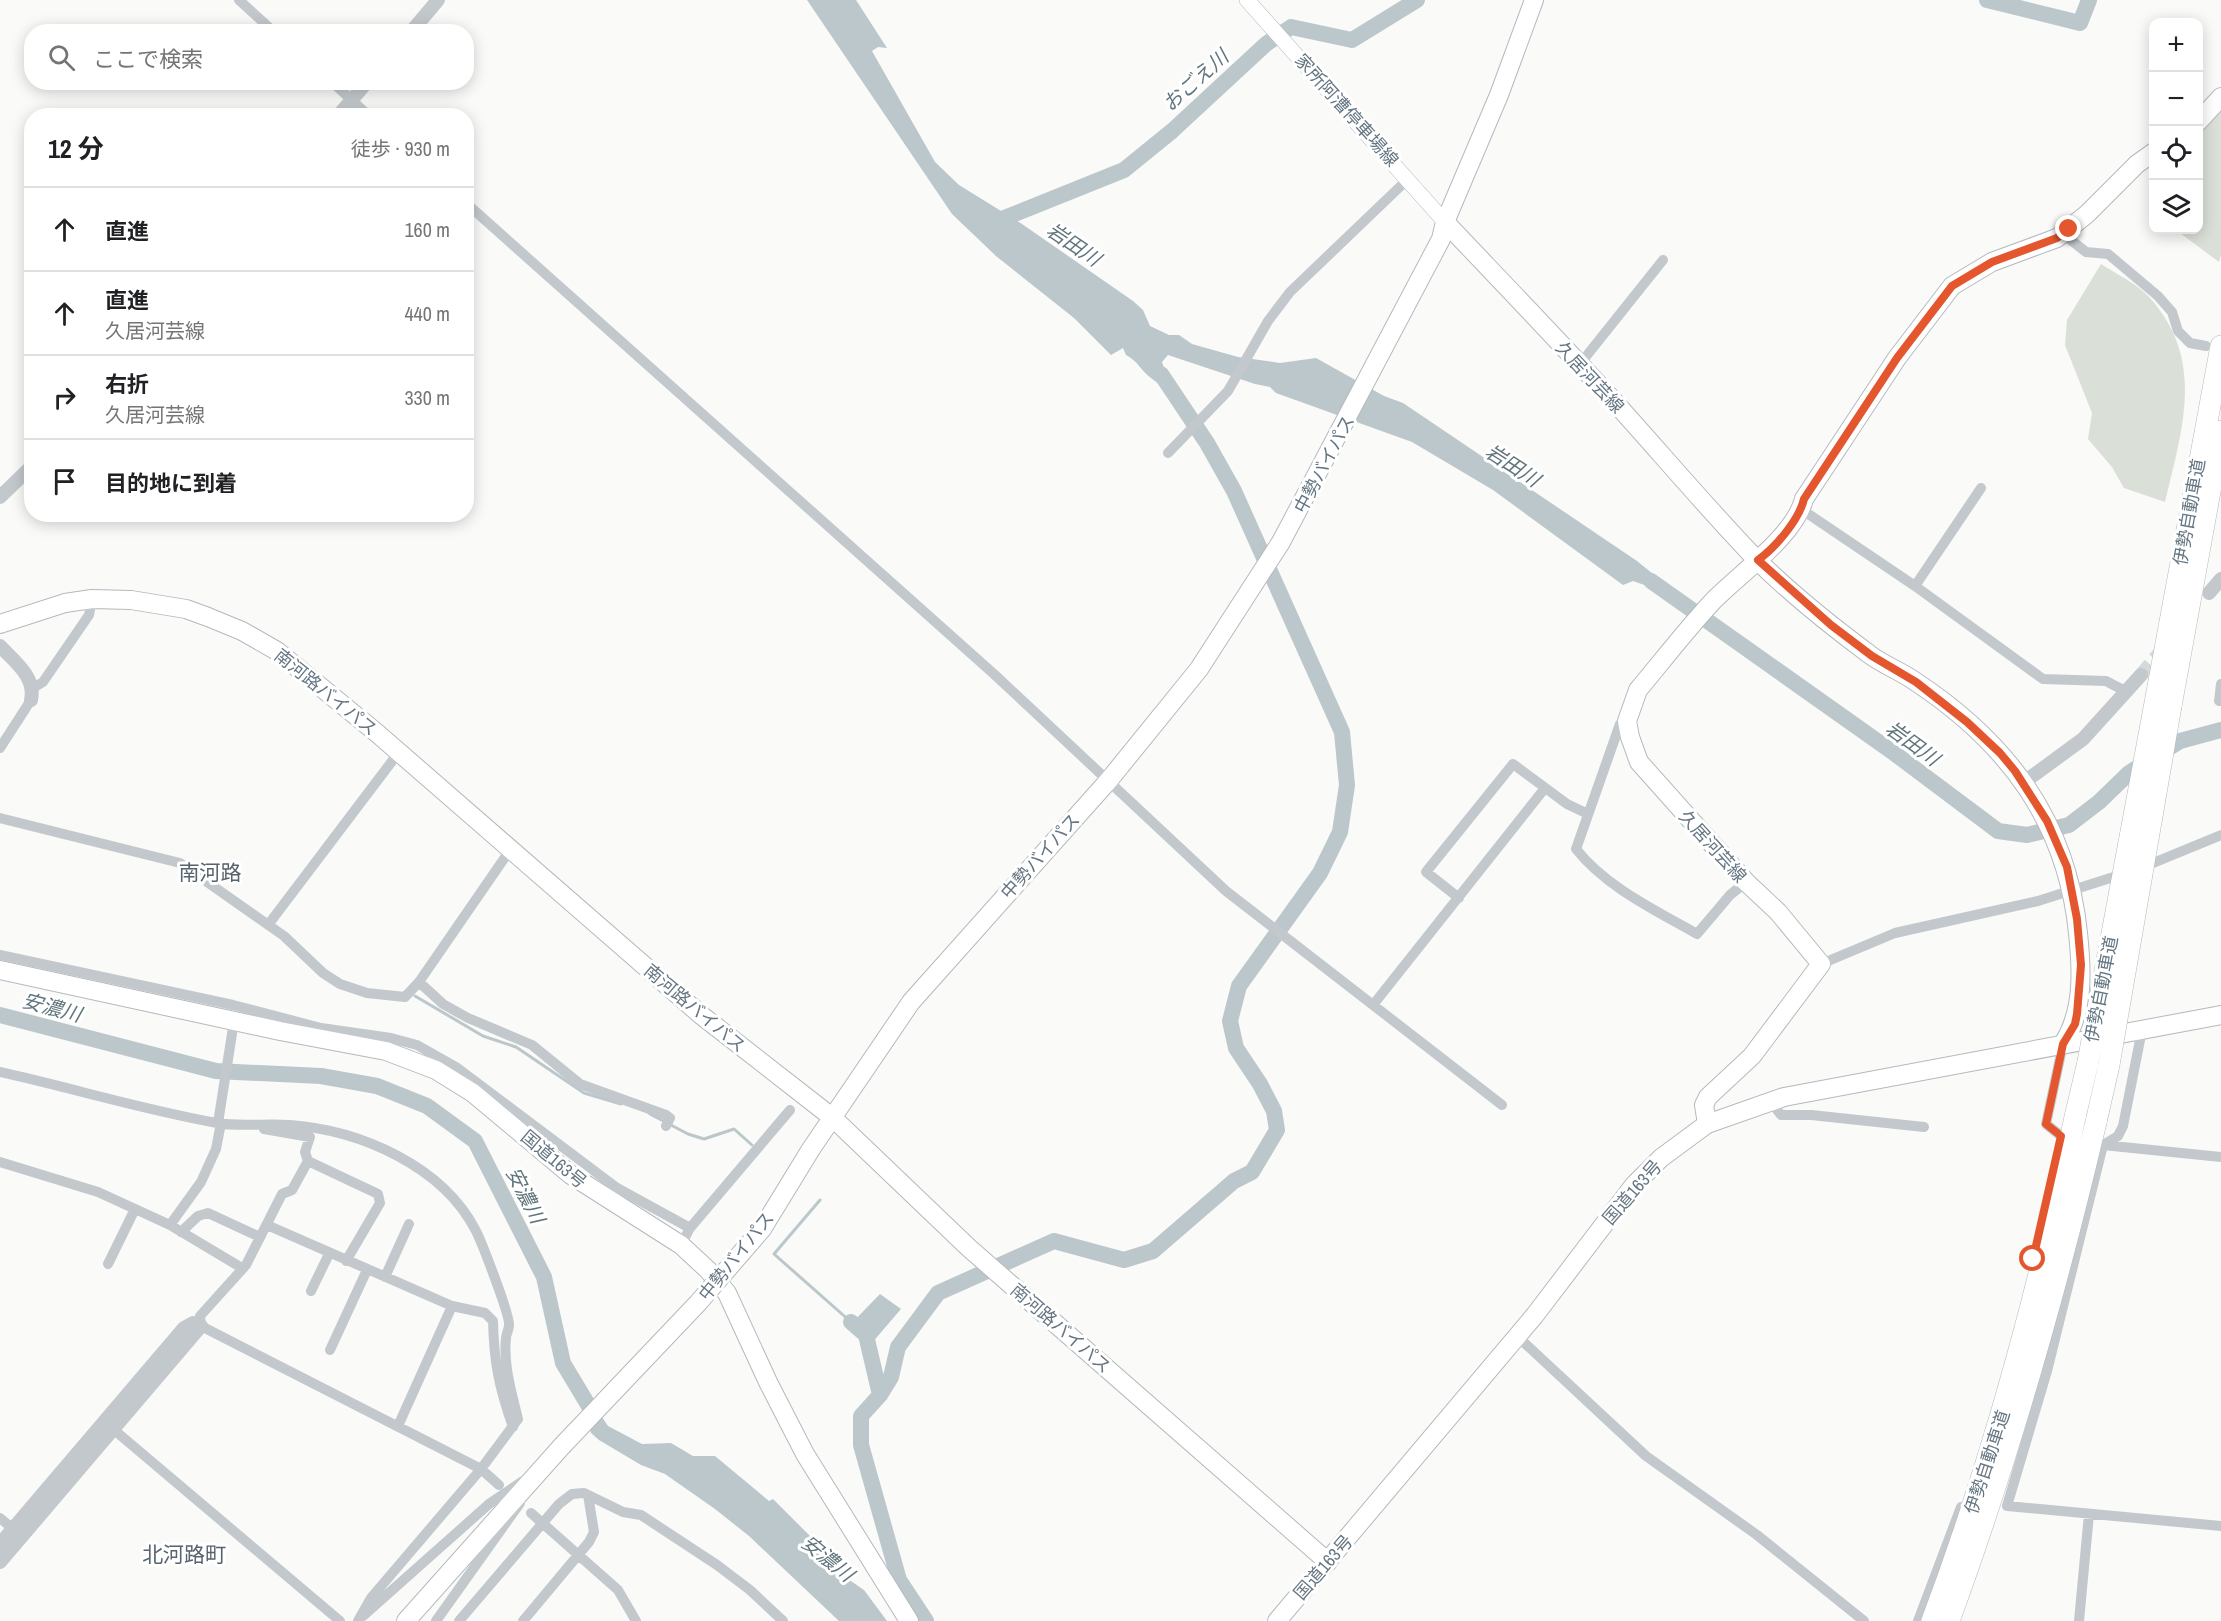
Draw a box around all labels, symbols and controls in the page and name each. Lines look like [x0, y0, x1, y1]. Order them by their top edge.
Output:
map controls [2149, 18, 2203, 234]
button: + [2149, 18, 2203, 72]
search box [24, 24, 474, 90]
icon: search [45, 41, 78, 74]
water label: おごえ川 [1156, 42, 1235, 117]
text: ここで検索 [93, 44, 203, 74]
street label: 家所阿漕停車場線 [1290, 48, 1404, 172]
button: − [2149, 72, 2203, 126]
button: locate [2149, 126, 2203, 180]
text: 12 分 [48, 131, 104, 166]
text: 徒歩 · 930 m [351, 135, 450, 162]
button: layers [2149, 180, 2203, 234]
icon: ahead [48, 213, 81, 246]
route end [2055, 215, 2081, 241]
text: 直進 [105, 216, 149, 246]
text: 160 m [404, 216, 450, 243]
water label: 岩田川 [1042, 216, 1108, 273]
text: 直進 [105, 285, 149, 315]
icon: ahead [48, 297, 81, 330]
text: 440 m [404, 300, 450, 327]
text: 久居河芸線 [105, 317, 205, 344]
street label: 久居河芸線 [1550, 336, 1630, 418]
text: 右折 [105, 369, 149, 399]
icon: right [48, 381, 81, 414]
text: 330 m [404, 384, 450, 411]
text: 久居河芸線 [105, 401, 205, 428]
street label: 中勢バイパス [1288, 411, 1360, 517]
water label: 岩田川 [1480, 437, 1547, 494]
street label: 伊勢自動車道 [2167, 457, 2211, 567]
icon: arrive [48, 465, 81, 498]
text: 目的地に到着 [105, 468, 237, 498]
street label: 南河路バイパス [269, 643, 383, 741]
water label: 岩田川 [1881, 714, 1947, 773]
street label: 久居河芸線 [1674, 804, 1752, 888]
street label: 中勢バイパス [995, 808, 1085, 904]
district label: 南河路 [179, 858, 242, 887]
street label: 伊勢自動車道 [2078, 934, 2124, 1044]
street label: 南河路バイパス [639, 958, 751, 1058]
water label: 安濃川 [20, 986, 86, 1028]
street label: 国道163号 [516, 1124, 592, 1194]
street label: 国道163号 [1597, 1154, 1667, 1230]
water label: 安濃川 [500, 1162, 553, 1230]
street label: 中勢バイパス [692, 1206, 780, 1306]
route start [2019, 1245, 2045, 1271]
street label: 南河路バイパス [1005, 1277, 1117, 1379]
street label: 伊勢自動車道 [1958, 1407, 2016, 1517]
water label: 安濃川 [796, 1529, 861, 1589]
street label: 国道163号 [1288, 1529, 1358, 1605]
district label: 北河路町 [142, 1540, 226, 1569]

